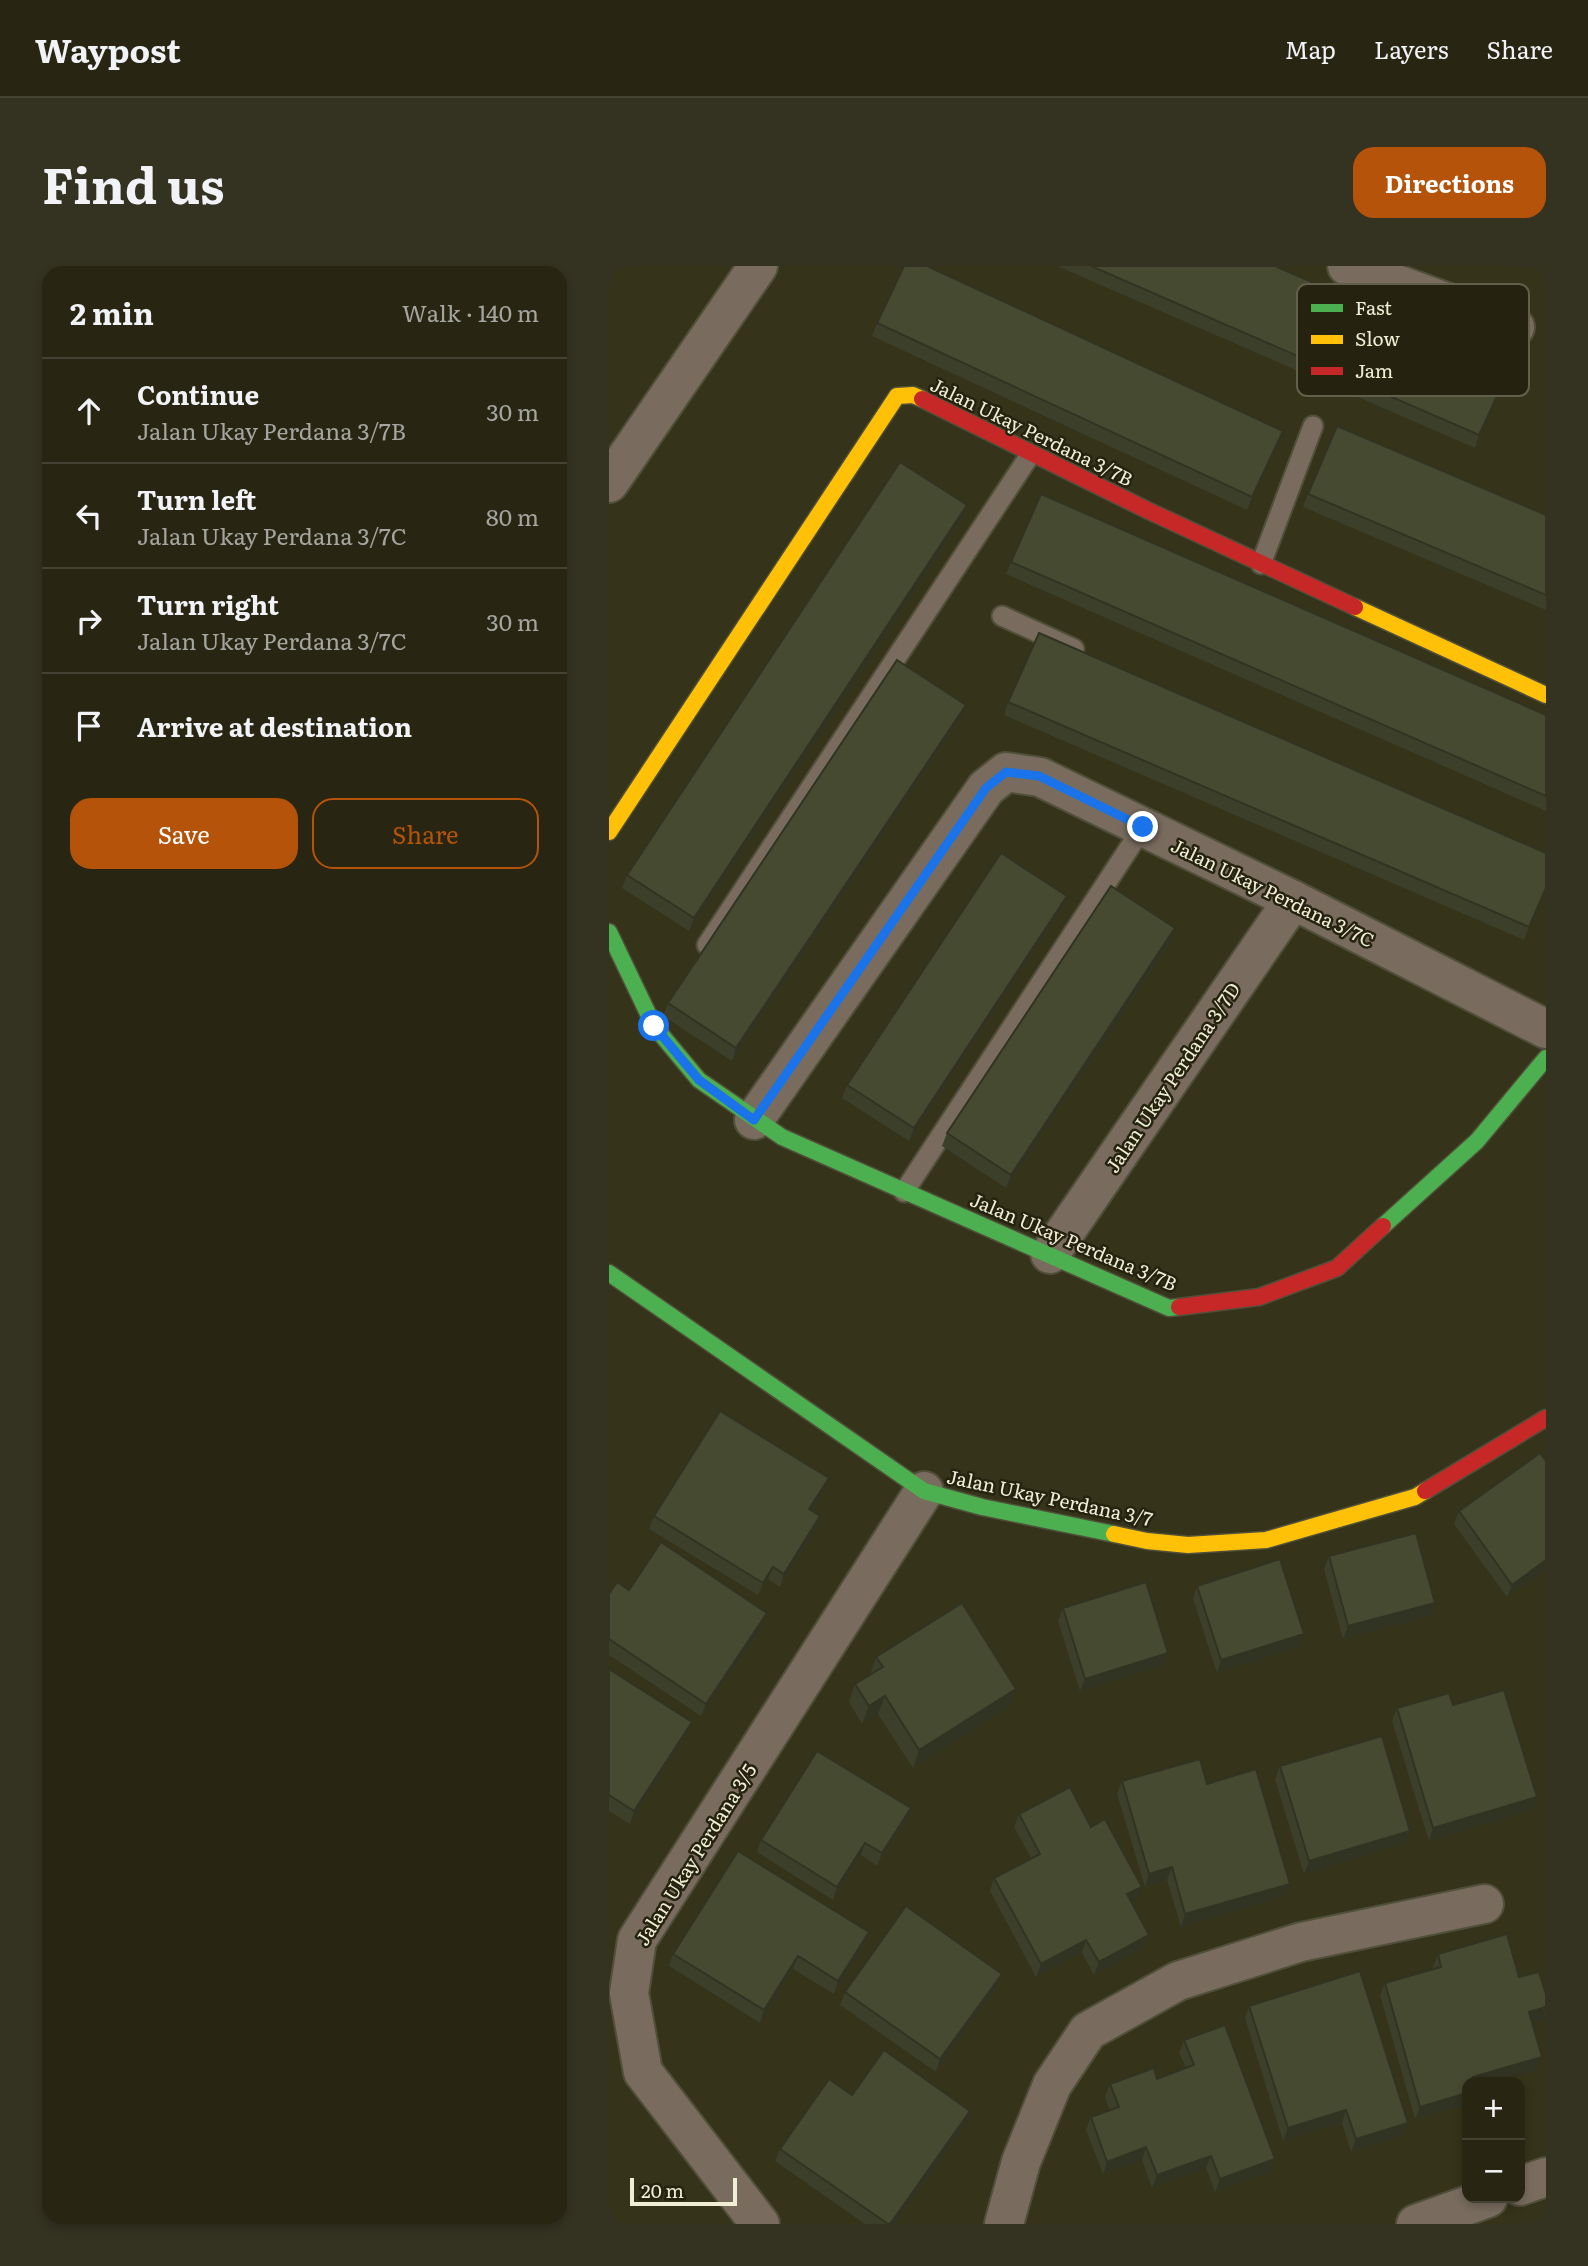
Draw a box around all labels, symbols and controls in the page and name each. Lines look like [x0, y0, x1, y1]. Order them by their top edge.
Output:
text: Waypost [35, 24, 181, 73]
text: Map [1285, 31, 1336, 66]
text: Layers [1374, 31, 1448, 66]
text: Share [1486, 31, 1553, 66]
text: Find us [42, 146, 225, 219]
button: Directions [1353, 147, 1546, 218]
legend [1297, 284, 1529, 396]
text: 2 min [70, 290, 154, 334]
text: Fast [1355, 293, 1392, 321]
text: Walk · 140 m [402, 295, 539, 329]
text: Slow [1355, 324, 1400, 352]
text: Jam [1355, 356, 1393, 384]
street label: Jalan Ukay Perdana 3/7B [926, 370, 1138, 492]
text: Continue [137, 374, 259, 413]
icon: ahead [70, 392, 108, 430]
text: 30 m [486, 394, 539, 428]
text: Jalan Ukay Perdana 3/7B [137, 413, 406, 447]
text: Turn left [137, 479, 256, 518]
icon: left [70, 497, 108, 535]
text: 80 m [486, 499, 539, 533]
text: Jalan Ukay Perdana 3/7C [137, 518, 407, 552]
text: Turn right [137, 584, 279, 623]
icon: right [70, 602, 108, 640]
text: 30 m [486, 604, 539, 638]
text: Jalan Ukay Perdana 3/7C [137, 623, 407, 657]
text: Arrive at destination [137, 706, 412, 745]
icon: arrive [70, 707, 108, 745]
button: Save [70, 798, 298, 869]
button: Share [312, 798, 539, 869]
route end [1127, 811, 1158, 842]
street label: Jalan Ukay Perdana 3/7C [1167, 831, 1379, 953]
street label: Jalan Ukay Perdana 3/7D [1098, 976, 1246, 1178]
route start [638, 1010, 669, 1041]
street label: Jalan Ukay Perdana 3/7B [966, 1185, 1182, 1297]
street label: Jalan Ukay Perdana 3/7 [945, 1462, 1156, 1533]
street label: Jalan Ukay Perdana 3/5 [628, 1757, 763, 1950]
map controls [1462, 2077, 1525, 2203]
button: + [1462, 2077, 1525, 2140]
button: − [1462, 2140, 1525, 2203]
scale bar [630, 2175, 737, 2207]
text: 20 m [641, 2176, 684, 2204]

